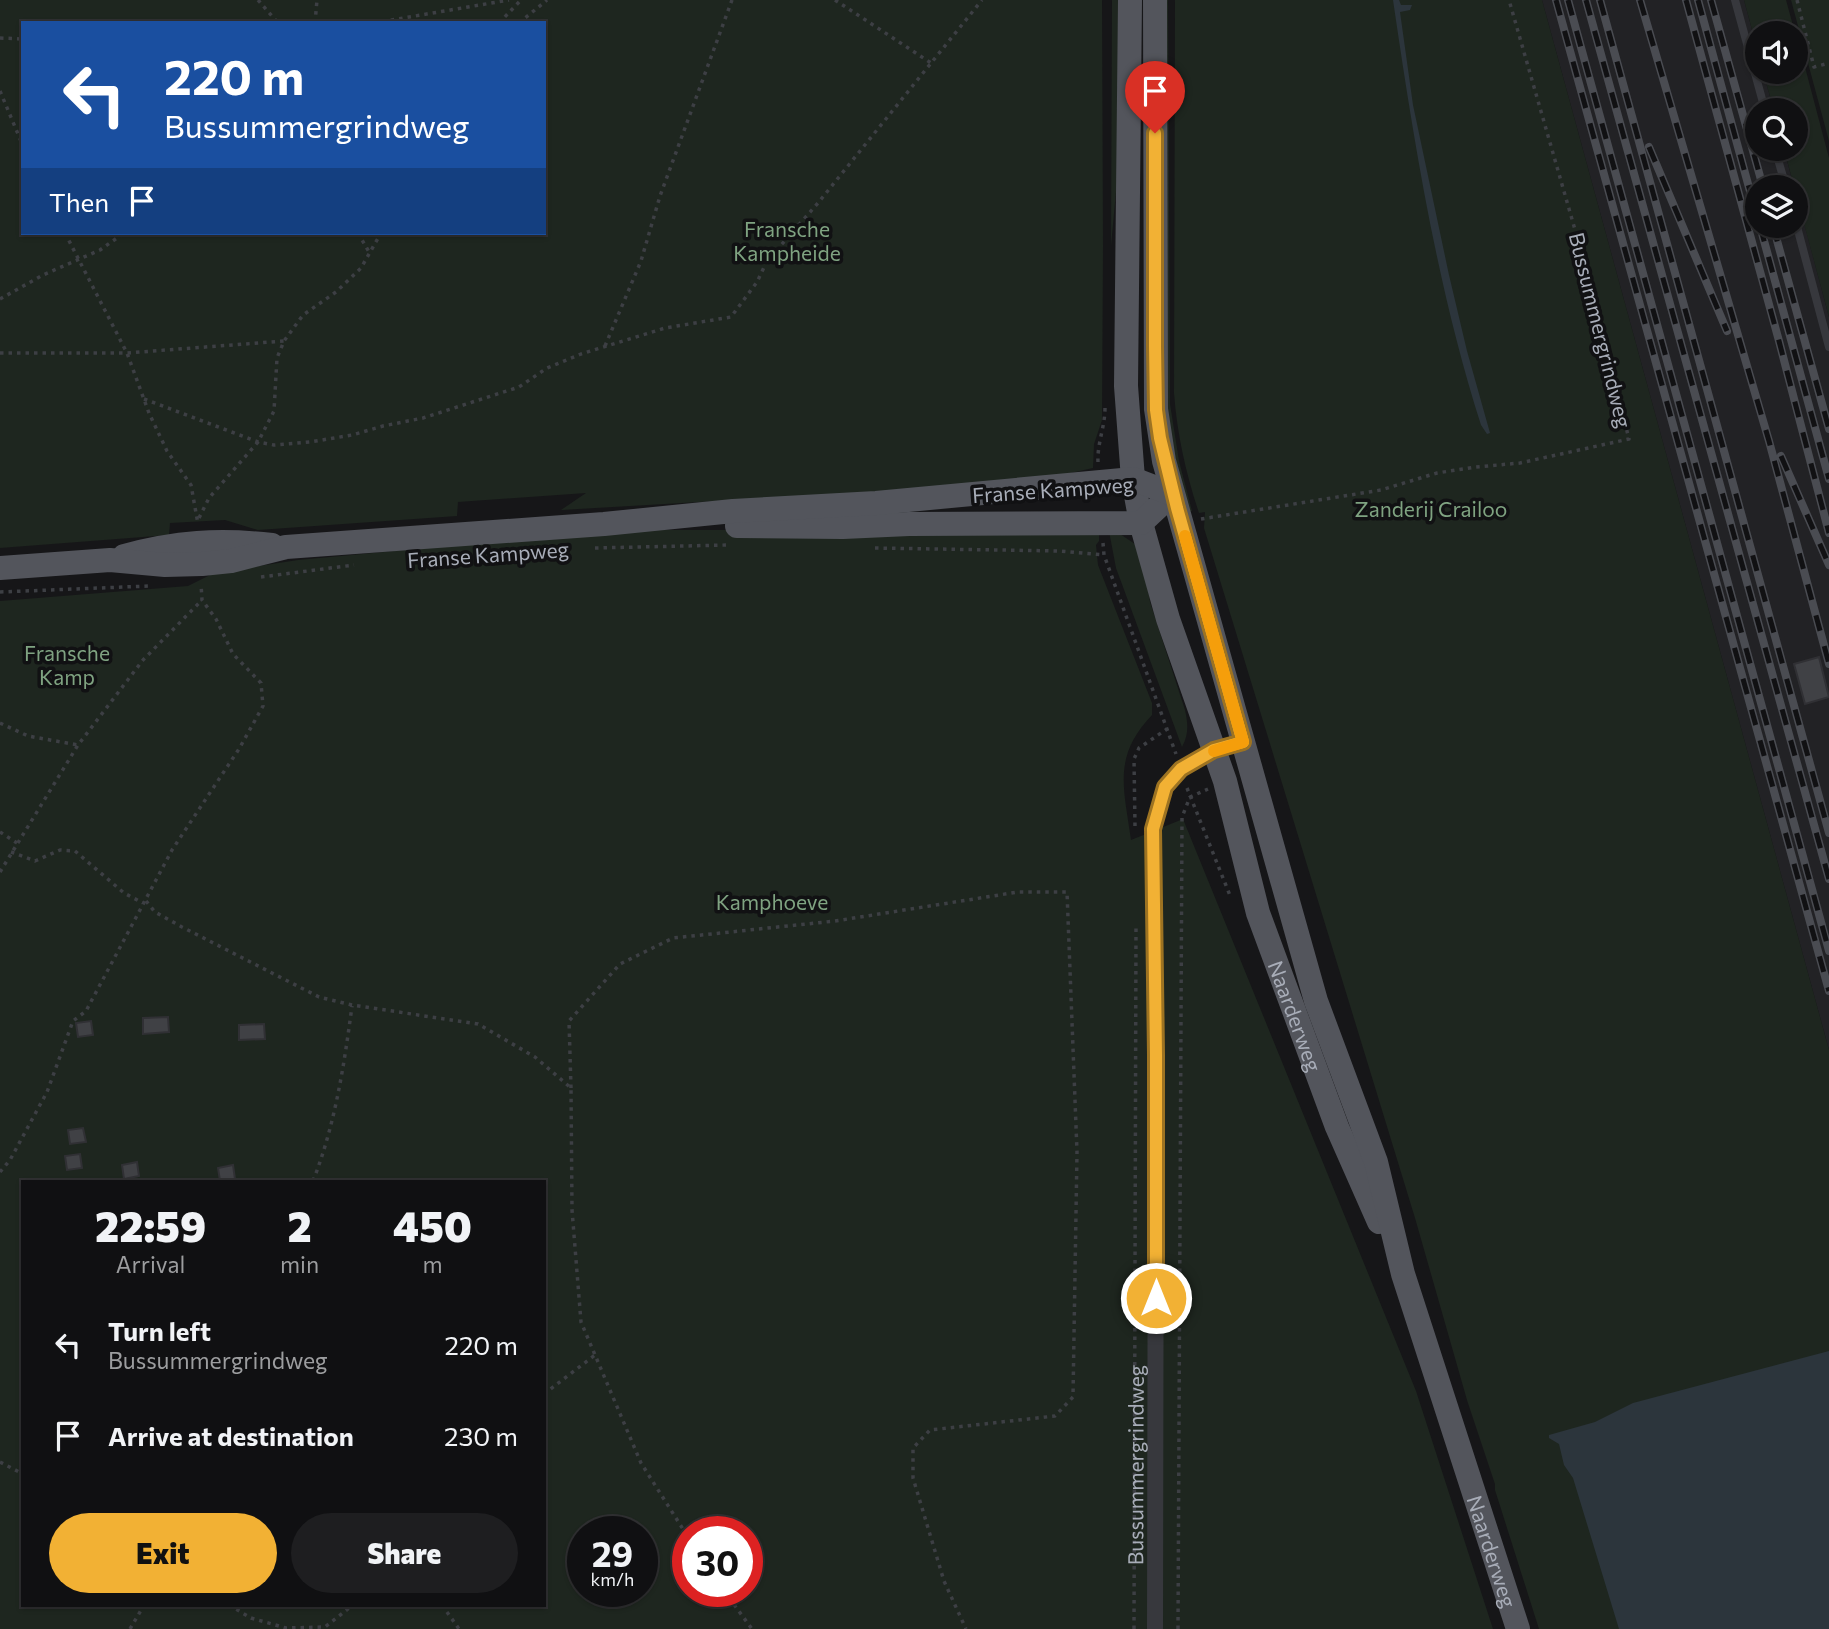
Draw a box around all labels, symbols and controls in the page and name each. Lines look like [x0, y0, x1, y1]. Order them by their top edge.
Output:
map controls [1745, 21, 1808, 238]
button: sound [1745, 21, 1808, 84]
text: 220 m [164, 45, 304, 105]
icon: left [49, 49, 140, 140]
pin [1125, 61, 1185, 133]
icon: arrive [1136, 72, 1174, 110]
button: search [1745, 98, 1808, 161]
text: Bussummergrindweg [164, 105, 469, 145]
button: layers [1745, 175, 1808, 238]
icon: arrive [123, 182, 161, 220]
text: Then [49, 186, 109, 217]
park label: Fransche Kampheide [733, 216, 841, 265]
street label: Bussummergrindweg [1565, 230, 1637, 430]
street label: Franse Kampweg [971, 471, 1135, 507]
park label: Zanderij Crailoo [1355, 496, 1507, 521]
street label: Franse Kampweg [406, 536, 570, 572]
park label: Fransche Kamp [24, 640, 110, 689]
park label: Kamphoeve [716, 889, 828, 914]
street label: Naarderweg [1264, 957, 1328, 1075]
text: 22:59 [95, 1199, 206, 1251]
text: 2 [287, 1199, 312, 1251]
text: 450 [393, 1199, 472, 1251]
text: Arrival [116, 1250, 185, 1278]
text: min [280, 1250, 319, 1278]
text: m [423, 1250, 443, 1278]
position arrow [1119, 1261, 1193, 1335]
text: Turn left [108, 1315, 211, 1346]
icon: left [49, 1326, 87, 1364]
text: 220 m [445, 1329, 518, 1360]
text: Bussummergrindweg [108, 1346, 328, 1374]
street label: Bussummergrindweg [1122, 1365, 1147, 1565]
icon: arrive [49, 1417, 87, 1455]
text: Arrive at destination [108, 1420, 354, 1451]
text: 230 m [444, 1420, 518, 1451]
street label: Naarderweg [1463, 1492, 1523, 1610]
button: Exit [49, 1513, 277, 1593]
button: Share [291, 1513, 518, 1593]
speed limit sign: 30 [672, 1516, 763, 1607]
text: 29 [592, 1531, 633, 1574]
text: km/h [591, 1568, 634, 1590]

